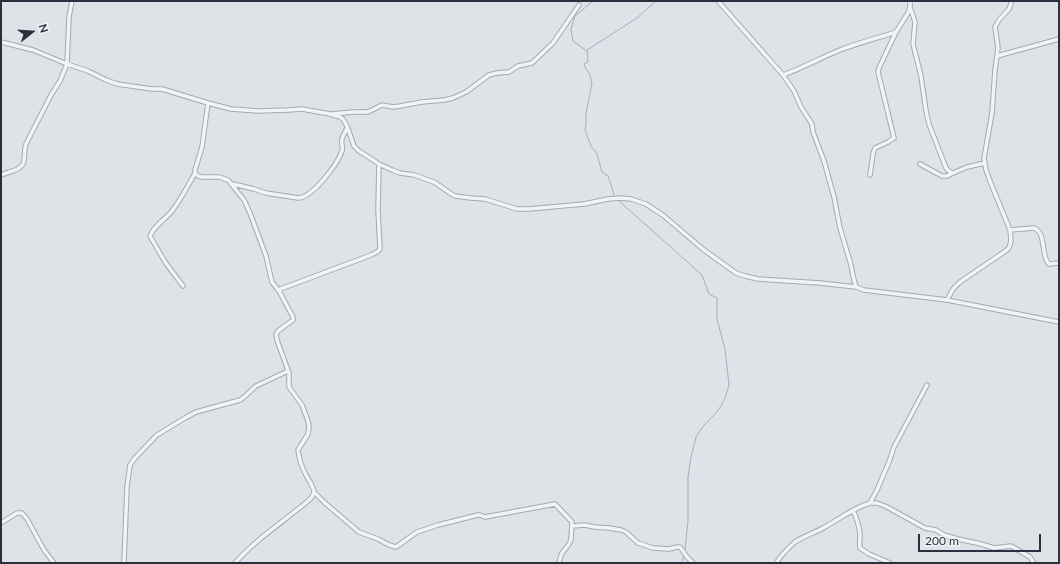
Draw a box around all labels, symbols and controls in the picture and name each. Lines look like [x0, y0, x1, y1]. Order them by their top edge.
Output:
north arrow [12, 12, 52, 52]
text: N [36, 22, 51, 34]
scale bar [920, 526, 1043, 552]
text: 200 m [925, 533, 959, 548]

